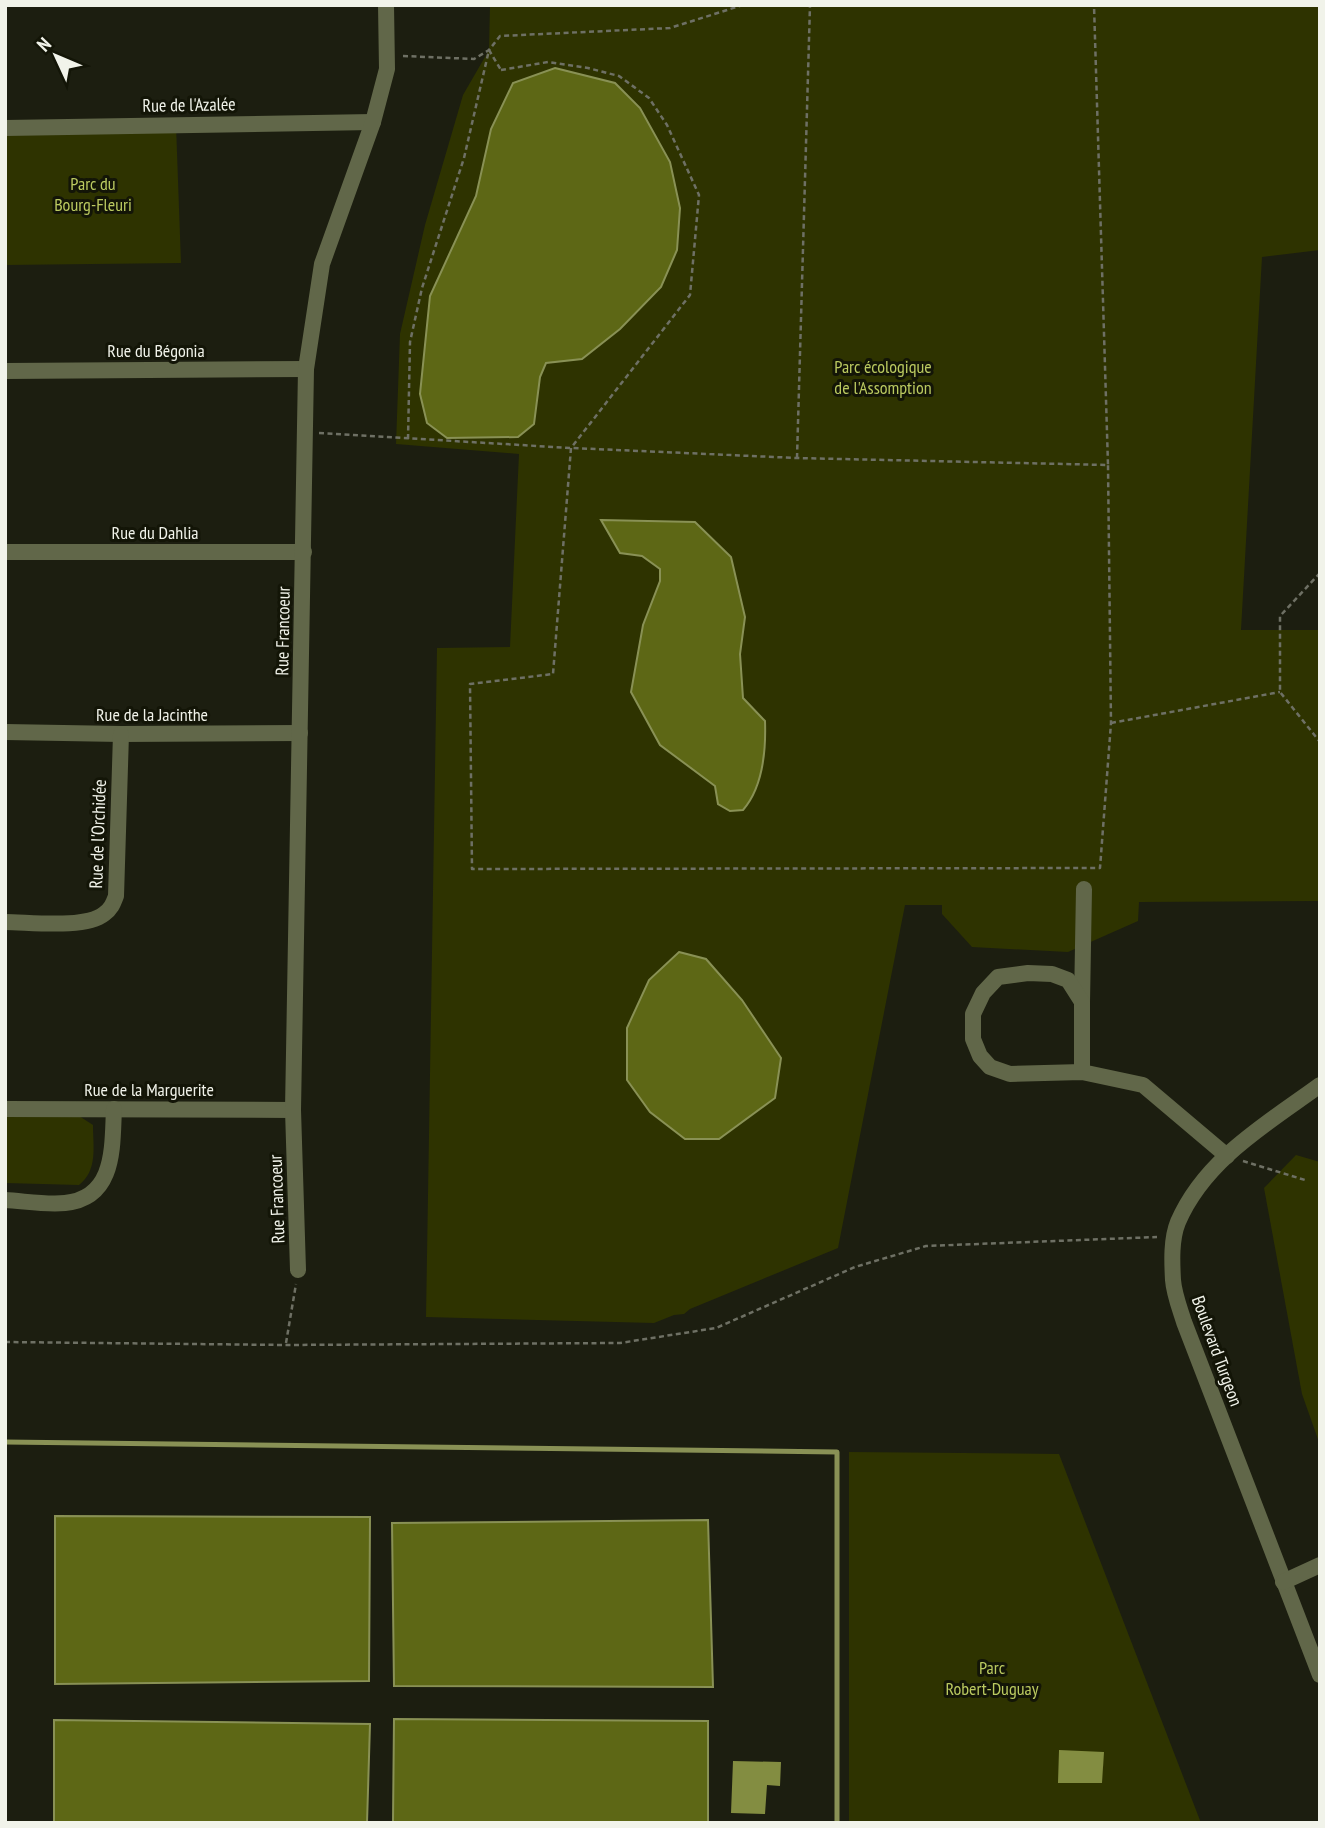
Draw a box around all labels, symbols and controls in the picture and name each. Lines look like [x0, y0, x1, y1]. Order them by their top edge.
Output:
north arrow [21, 21, 91, 91]
text: N [32, 32, 56, 56]
street label: Rue de l'Azalée [142, 92, 236, 117]
park label: Parc du Bourg-Fleuri [54, 172, 132, 216]
street label: Rue du Bégonia [107, 339, 205, 362]
park label: Parc écologique de l'Assomption [834, 355, 932, 399]
street label: Rue du Dahlia [112, 521, 199, 544]
street label: Rue Francoeur [270, 586, 295, 676]
street label: Rue de la Jacinthe [96, 703, 208, 726]
street label: Rue de l'Orchidée [84, 779, 111, 889]
street label: Rue de la Marguerite [84, 1078, 214, 1101]
street label: Rue Francoeur [263, 1154, 290, 1244]
street label: Boulevard Turgeon [1187, 1293, 1248, 1409]
park label: Parc Robert-Duguay [946, 1656, 1039, 1700]

